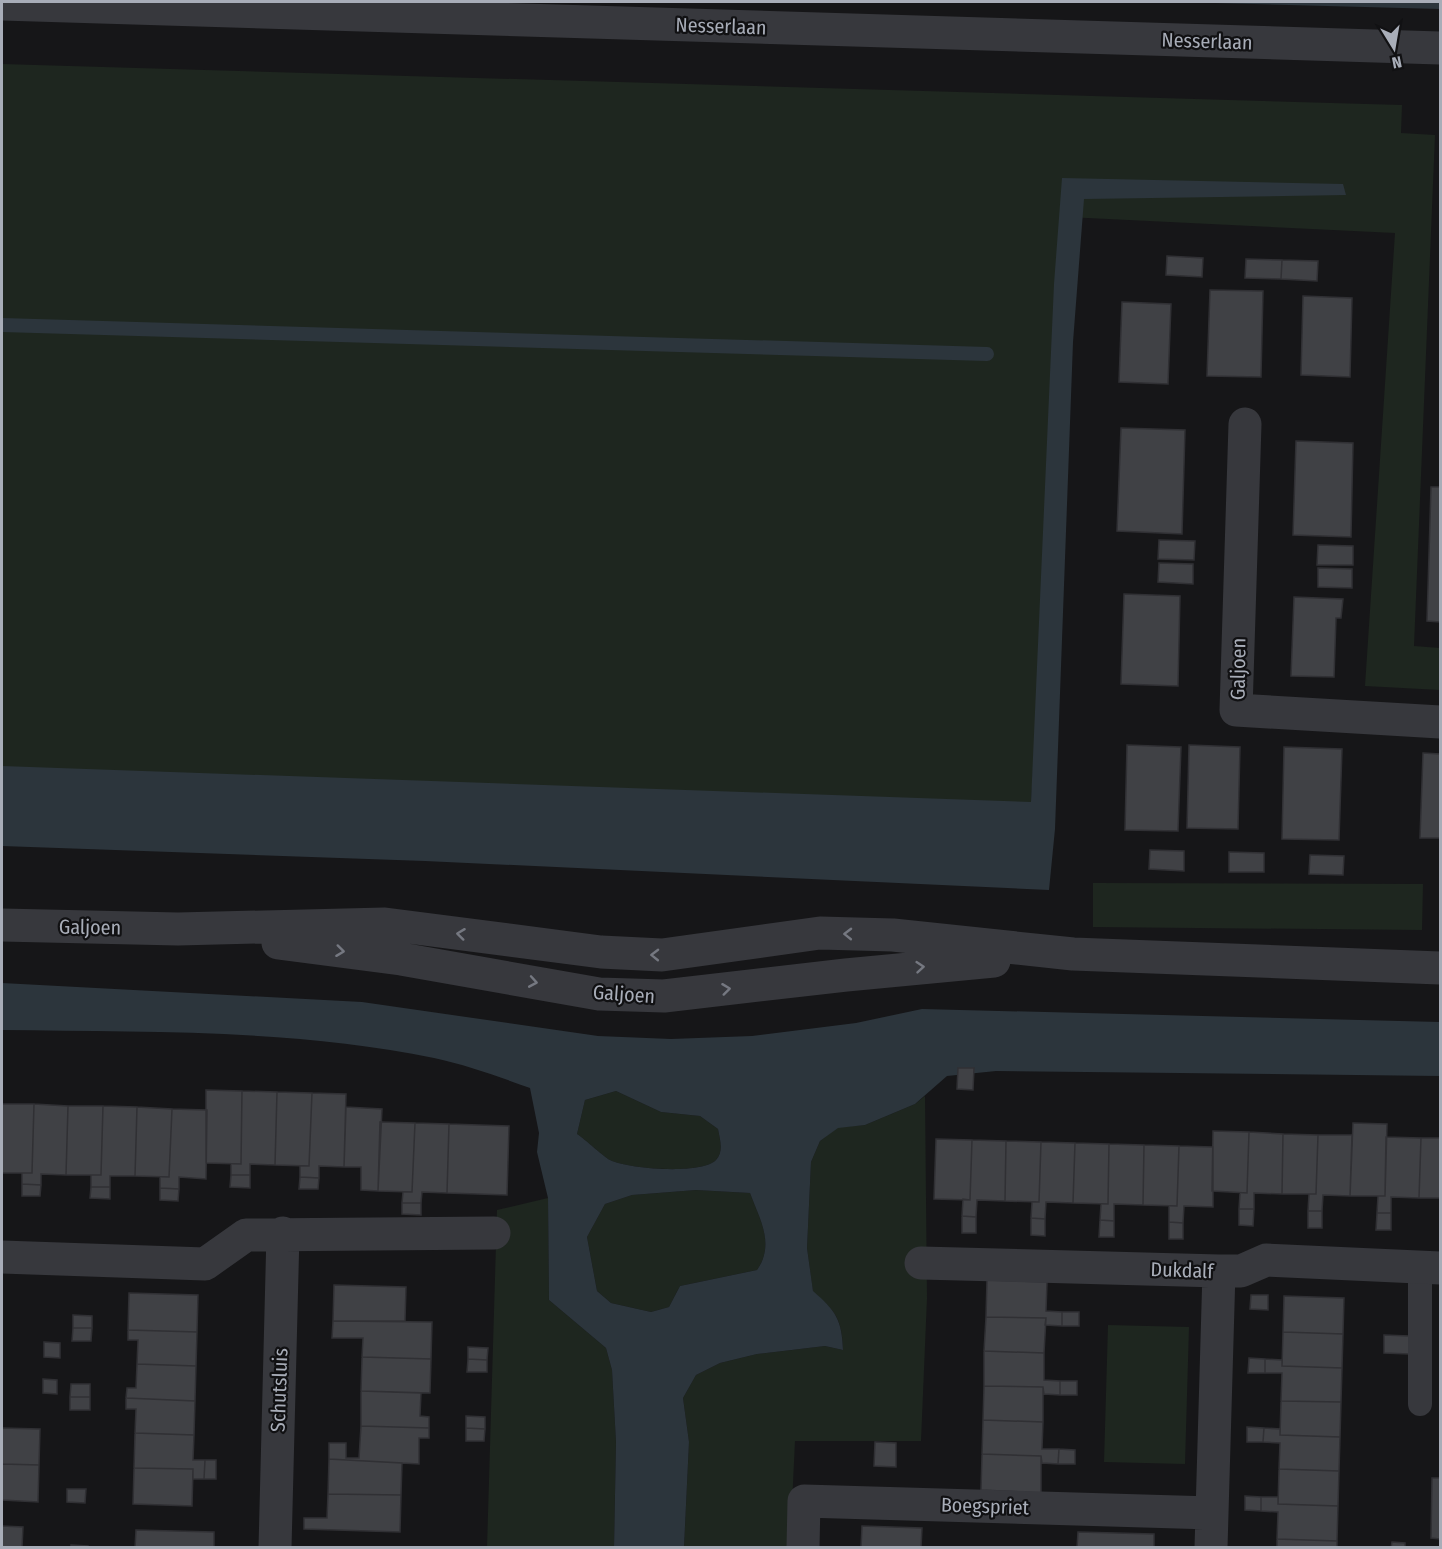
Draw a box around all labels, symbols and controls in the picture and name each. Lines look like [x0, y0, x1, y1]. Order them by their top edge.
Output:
street label: Nesserlaan [675, 12, 767, 40]
north arrow [1364, 18, 1424, 78]
street label: Nesserlaan [1161, 27, 1253, 55]
text: N [1390, 52, 1403, 72]
street label: Galjoen [1225, 638, 1251, 700]
street label: Galjoen [59, 914, 121, 940]
one-way arrow [456, 928, 465, 941]
one-way arrow [843, 928, 852, 940]
one-way arrow [335, 945, 345, 957]
one-way arrow [650, 948, 659, 961]
one-way arrow [915, 961, 924, 974]
one-way arrow [527, 975, 537, 988]
street label: Galjoen [592, 980, 656, 1008]
one-way arrow [721, 983, 731, 996]
street label: Dukdalf [1150, 1257, 1216, 1283]
street label: Schutsluis [266, 1348, 292, 1432]
street label: Boegspriet [940, 1492, 1030, 1520]

